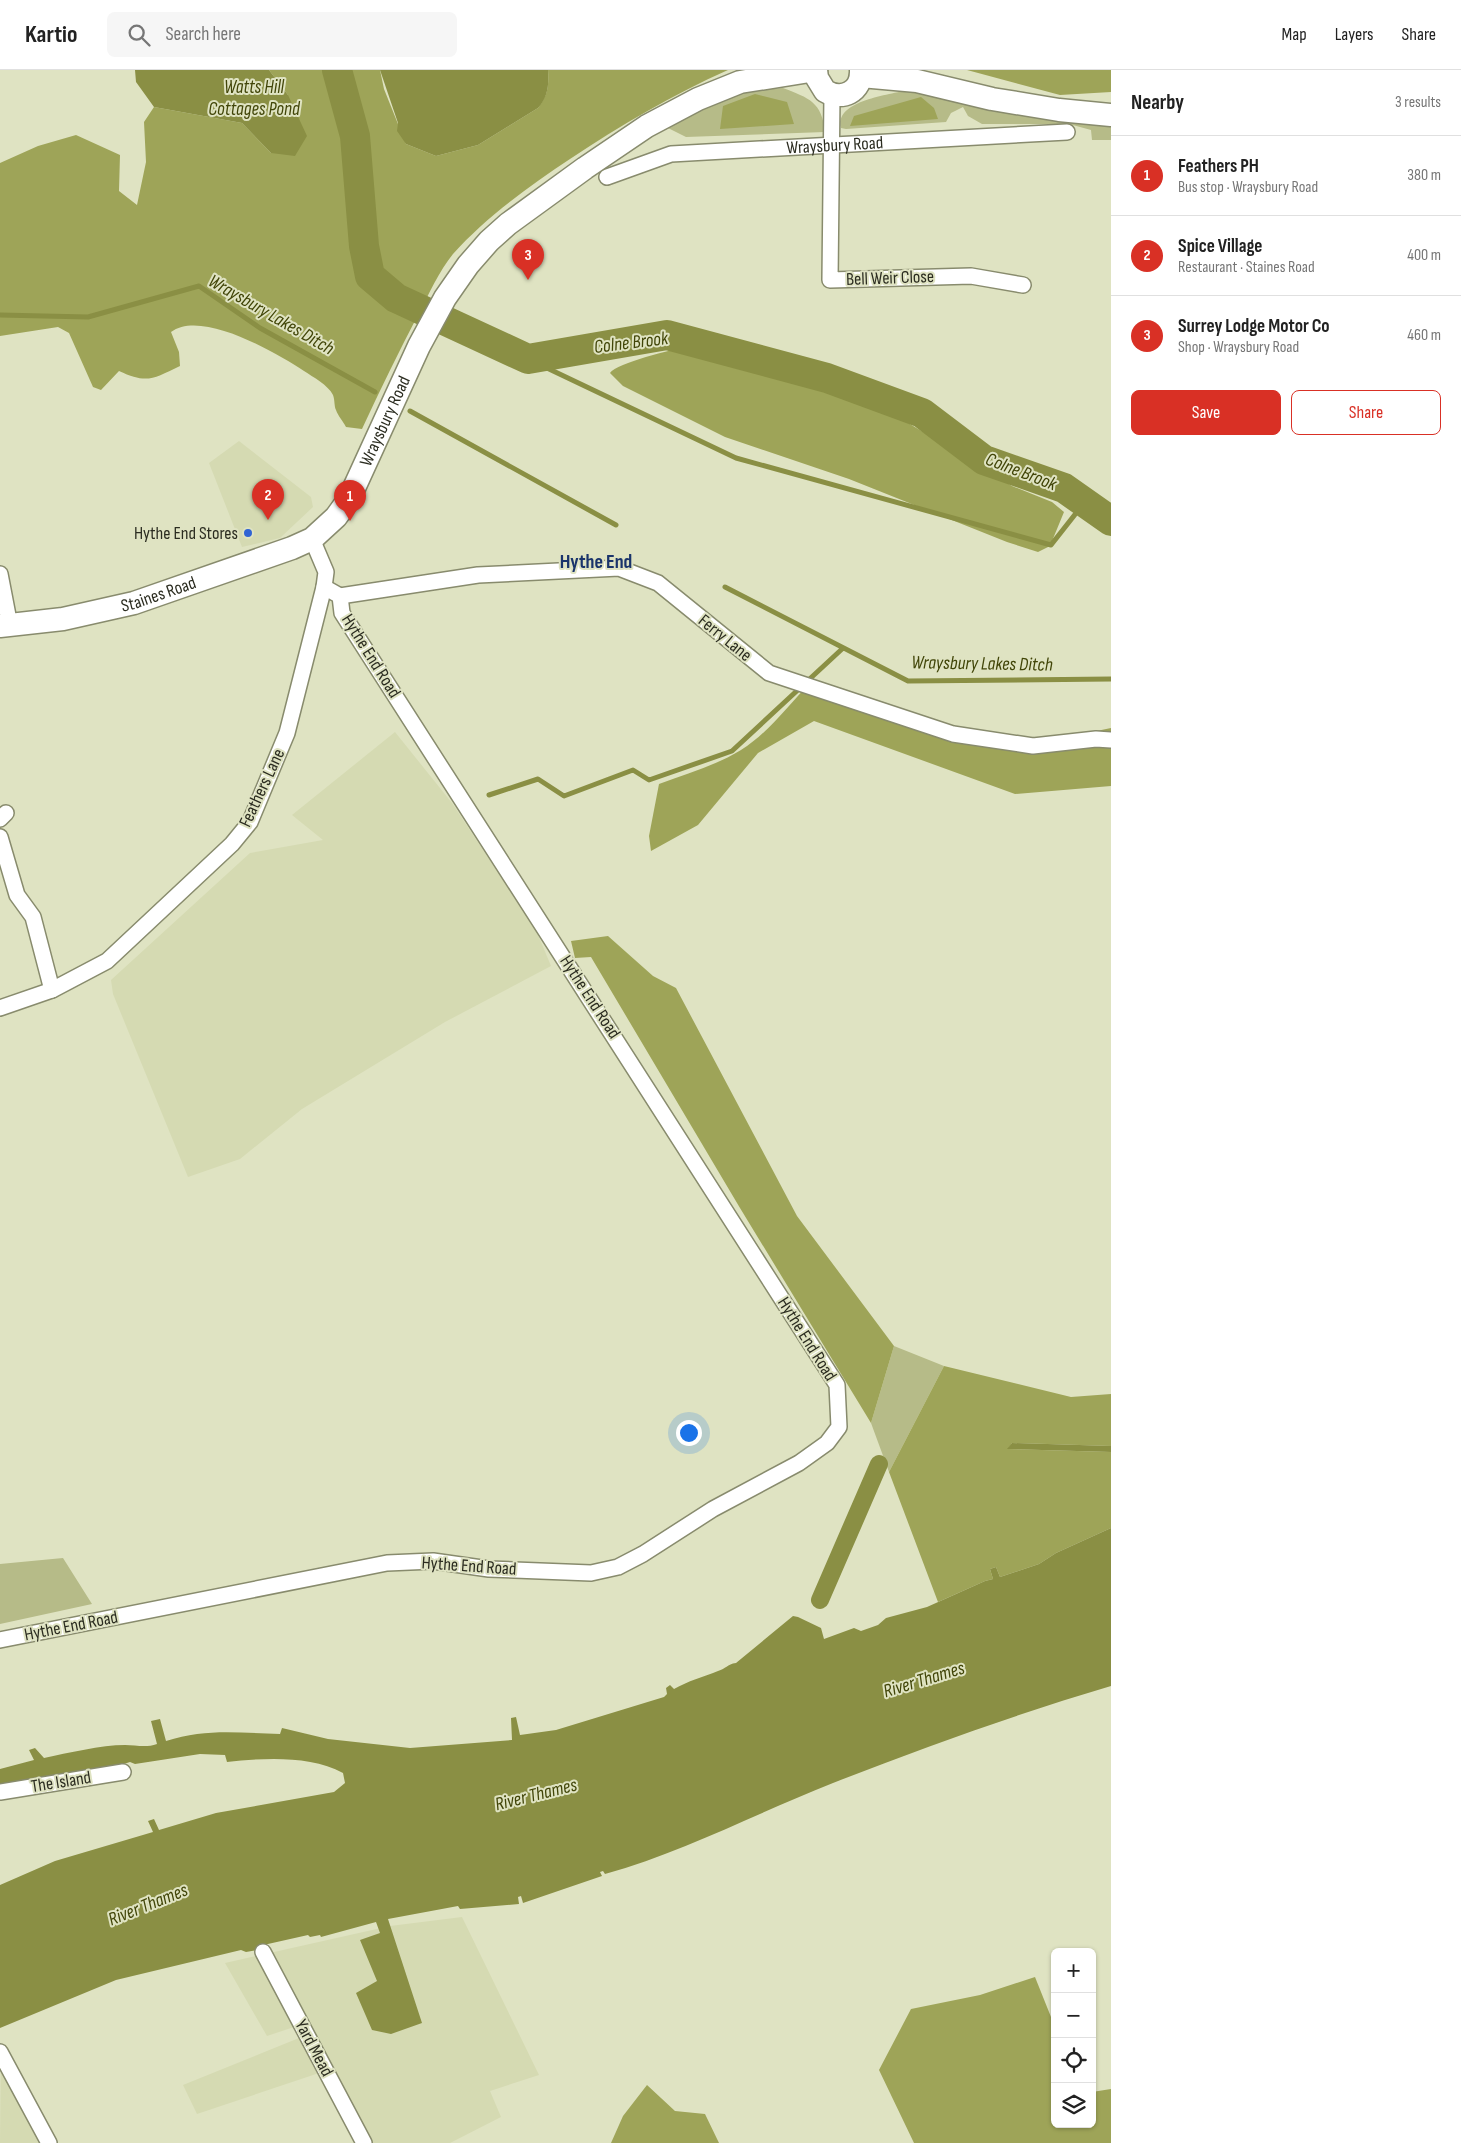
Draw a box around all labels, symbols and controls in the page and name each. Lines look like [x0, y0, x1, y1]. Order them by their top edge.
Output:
search box [107, 12, 457, 57]
text: Kartio [25, 20, 77, 49]
icon: search [125, 21, 153, 49]
text: Search here [165, 23, 241, 46]
text: Map [1282, 24, 1307, 45]
text: Layers [1335, 24, 1374, 45]
text: Share [1402, 24, 1436, 45]
water label: Watts Hill Cottages Pond [208, 76, 301, 121]
text: Nearby [1131, 90, 1184, 115]
text: 3 results [1395, 93, 1441, 112]
street label: Wraysbury Road [786, 132, 884, 158]
text: Feathers PH [1178, 155, 1259, 178]
text: 1 [1144, 166, 1150, 185]
text: 380 m [1407, 166, 1441, 185]
text: Bus stop · Wraysbury Road [1178, 178, 1318, 197]
text: Spice Village [1178, 235, 1262, 258]
pin: 3 [512, 239, 544, 280]
text: 2 [1143, 246, 1151, 265]
text: 400 m [1407, 246, 1441, 265]
text: Restaurant · Staines Road [1178, 258, 1315, 277]
street label: Bell Weir Close [846, 266, 934, 290]
water label: Wraysbury Lakes Ditch [204, 270, 338, 360]
text: Surrey Lodge Motor Co [1178, 315, 1330, 338]
text: 3 [1143, 326, 1151, 345]
text: 460 m [1407, 326, 1441, 345]
water label: Colne Brook [593, 327, 670, 359]
text: Shop · Wraysbury Road [1178, 338, 1299, 357]
street label: Wraysbury Road [355, 373, 414, 469]
button: Save [1131, 390, 1281, 435]
button: Share [1291, 390, 1441, 435]
water label: Colne Brook [982, 448, 1061, 496]
pin: 2 [252, 479, 284, 520]
pin: 1 [334, 480, 366, 521]
place label: Hythe End Stores [134, 523, 238, 544]
marker: Hythe End Stores [242, 527, 254, 539]
district label: Hythe End [560, 550, 632, 574]
street label: Staines Road [119, 572, 199, 616]
street label: Hythe End Road [337, 610, 405, 702]
street label: Ferry Lane [694, 610, 756, 666]
water label: Wraysbury Lakes Ditch [911, 651, 1053, 677]
street label: Feathers Lane [235, 746, 289, 830]
street label: Hythe End Road [555, 951, 625, 1043]
street label: Hythe End Road [773, 1293, 841, 1385]
your location [676, 1420, 702, 1446]
street label: Hythe End Road [421, 1552, 517, 1580]
street label: Hythe End Road [22, 1607, 120, 1645]
water label: River Thames [881, 1657, 968, 1703]
street label: The Island [29, 1767, 93, 1797]
water label: River Thames [493, 1774, 580, 1816]
water label: River Thames [105, 1879, 191, 1931]
map controls [1051, 1948, 1096, 2128]
button: + [1051, 1948, 1096, 1993]
button: − [1051, 1993, 1096, 2038]
street label: Yard Mead [290, 2016, 338, 2080]
button: locate [1051, 2038, 1096, 2083]
button: layers [1051, 2083, 1096, 2128]

